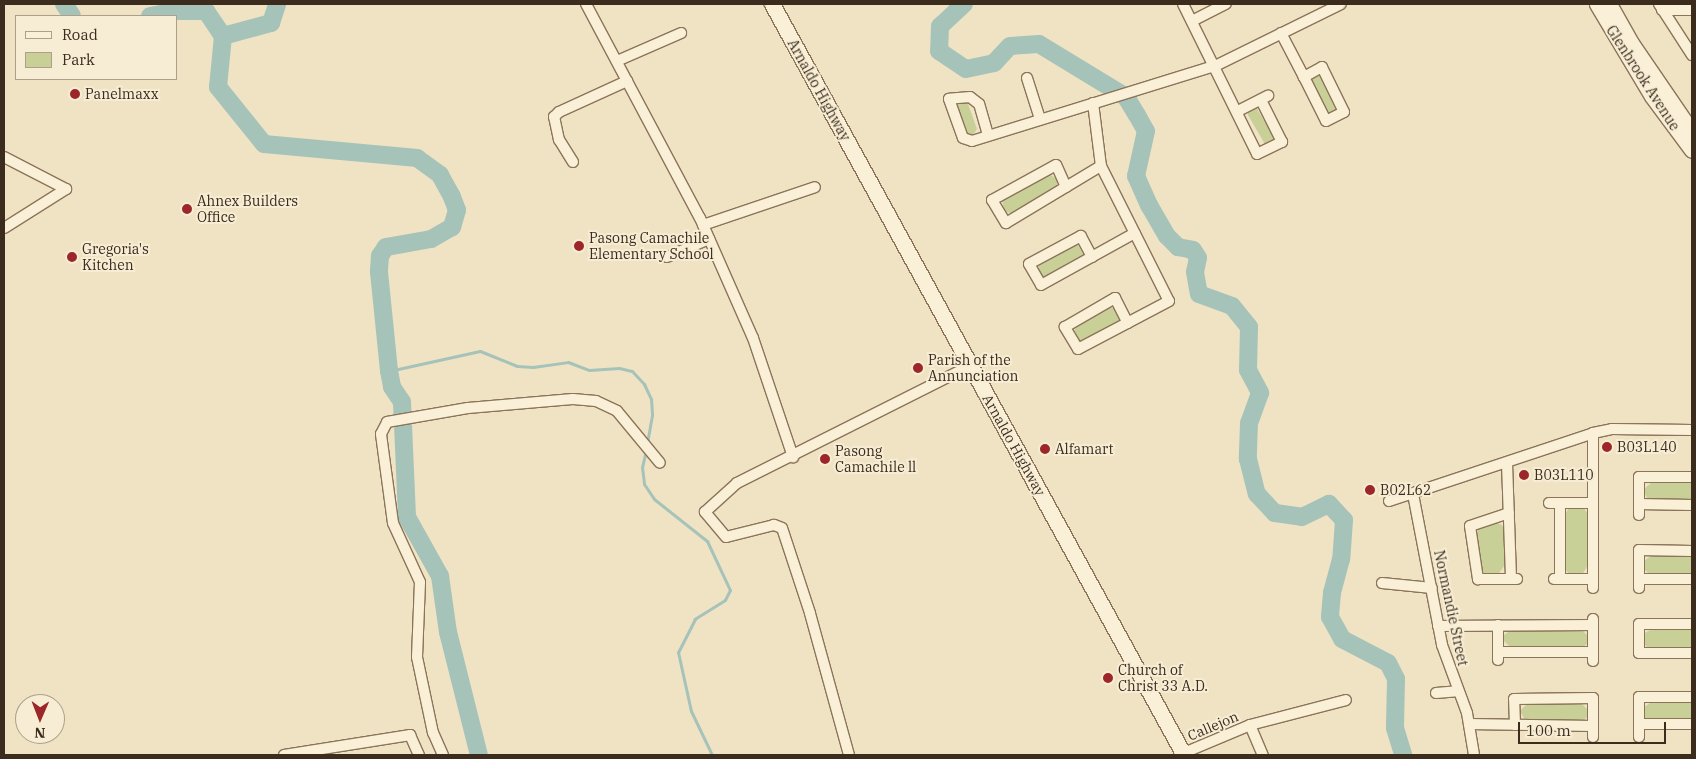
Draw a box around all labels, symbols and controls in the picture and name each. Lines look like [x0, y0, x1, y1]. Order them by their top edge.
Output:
legend [15, 15, 178, 80]
street label: Glenbrook Avenue [1603, 22, 1683, 134]
text: Road [62, 25, 98, 44]
street label: Arnaldo Highway [784, 36, 854, 144]
text: Park [62, 50, 95, 69]
place label: Panelmaxx [85, 86, 159, 102]
marker: Panelmaxx [69, 88, 81, 100]
place label: Ahnex Builders Office [197, 193, 298, 226]
marker: Ahnex Builders Office [181, 203, 193, 215]
place label: Pasong Camachile Elementary School [589, 230, 714, 262]
marker: Pasong Camachile Elementary School [573, 240, 585, 252]
place label: Gregoria's Kitchen [82, 241, 149, 274]
marker: Gregoria's Kitchen [66, 251, 78, 263]
place label: Parish of the Annunciation [928, 352, 1018, 384]
marker: Parish of the Annunciation [912, 362, 924, 374]
street label: Arnaldo Highway [979, 391, 1049, 499]
place label: B03L140 [1617, 439, 1677, 455]
place label: Alfamart [1055, 441, 1113, 457]
marker: B03L140 [1601, 441, 1613, 453]
place label: Pasong Camachile ll [835, 443, 916, 476]
marker: Alfamart [1039, 443, 1051, 455]
marker: Pasong Camachile ll [819, 453, 831, 465]
place label: B03L110 [1534, 467, 1594, 483]
marker: B03L110 [1518, 469, 1530, 481]
place label: B02L62 [1380, 482, 1431, 498]
marker: B02L62 [1364, 484, 1376, 496]
street label: Normandie Street [1431, 549, 1471, 667]
place label: Church of Christ 33 A.D. [1118, 662, 1208, 694]
marker: Church of Christ 33 A.D. [1102, 672, 1114, 684]
north arrow [15, 694, 65, 744]
street label: Callejon [1185, 708, 1241, 744]
scale bar [1521, 712, 1668, 744]
text: 100 m [1526, 721, 1571, 740]
text: N [34, 724, 45, 742]

